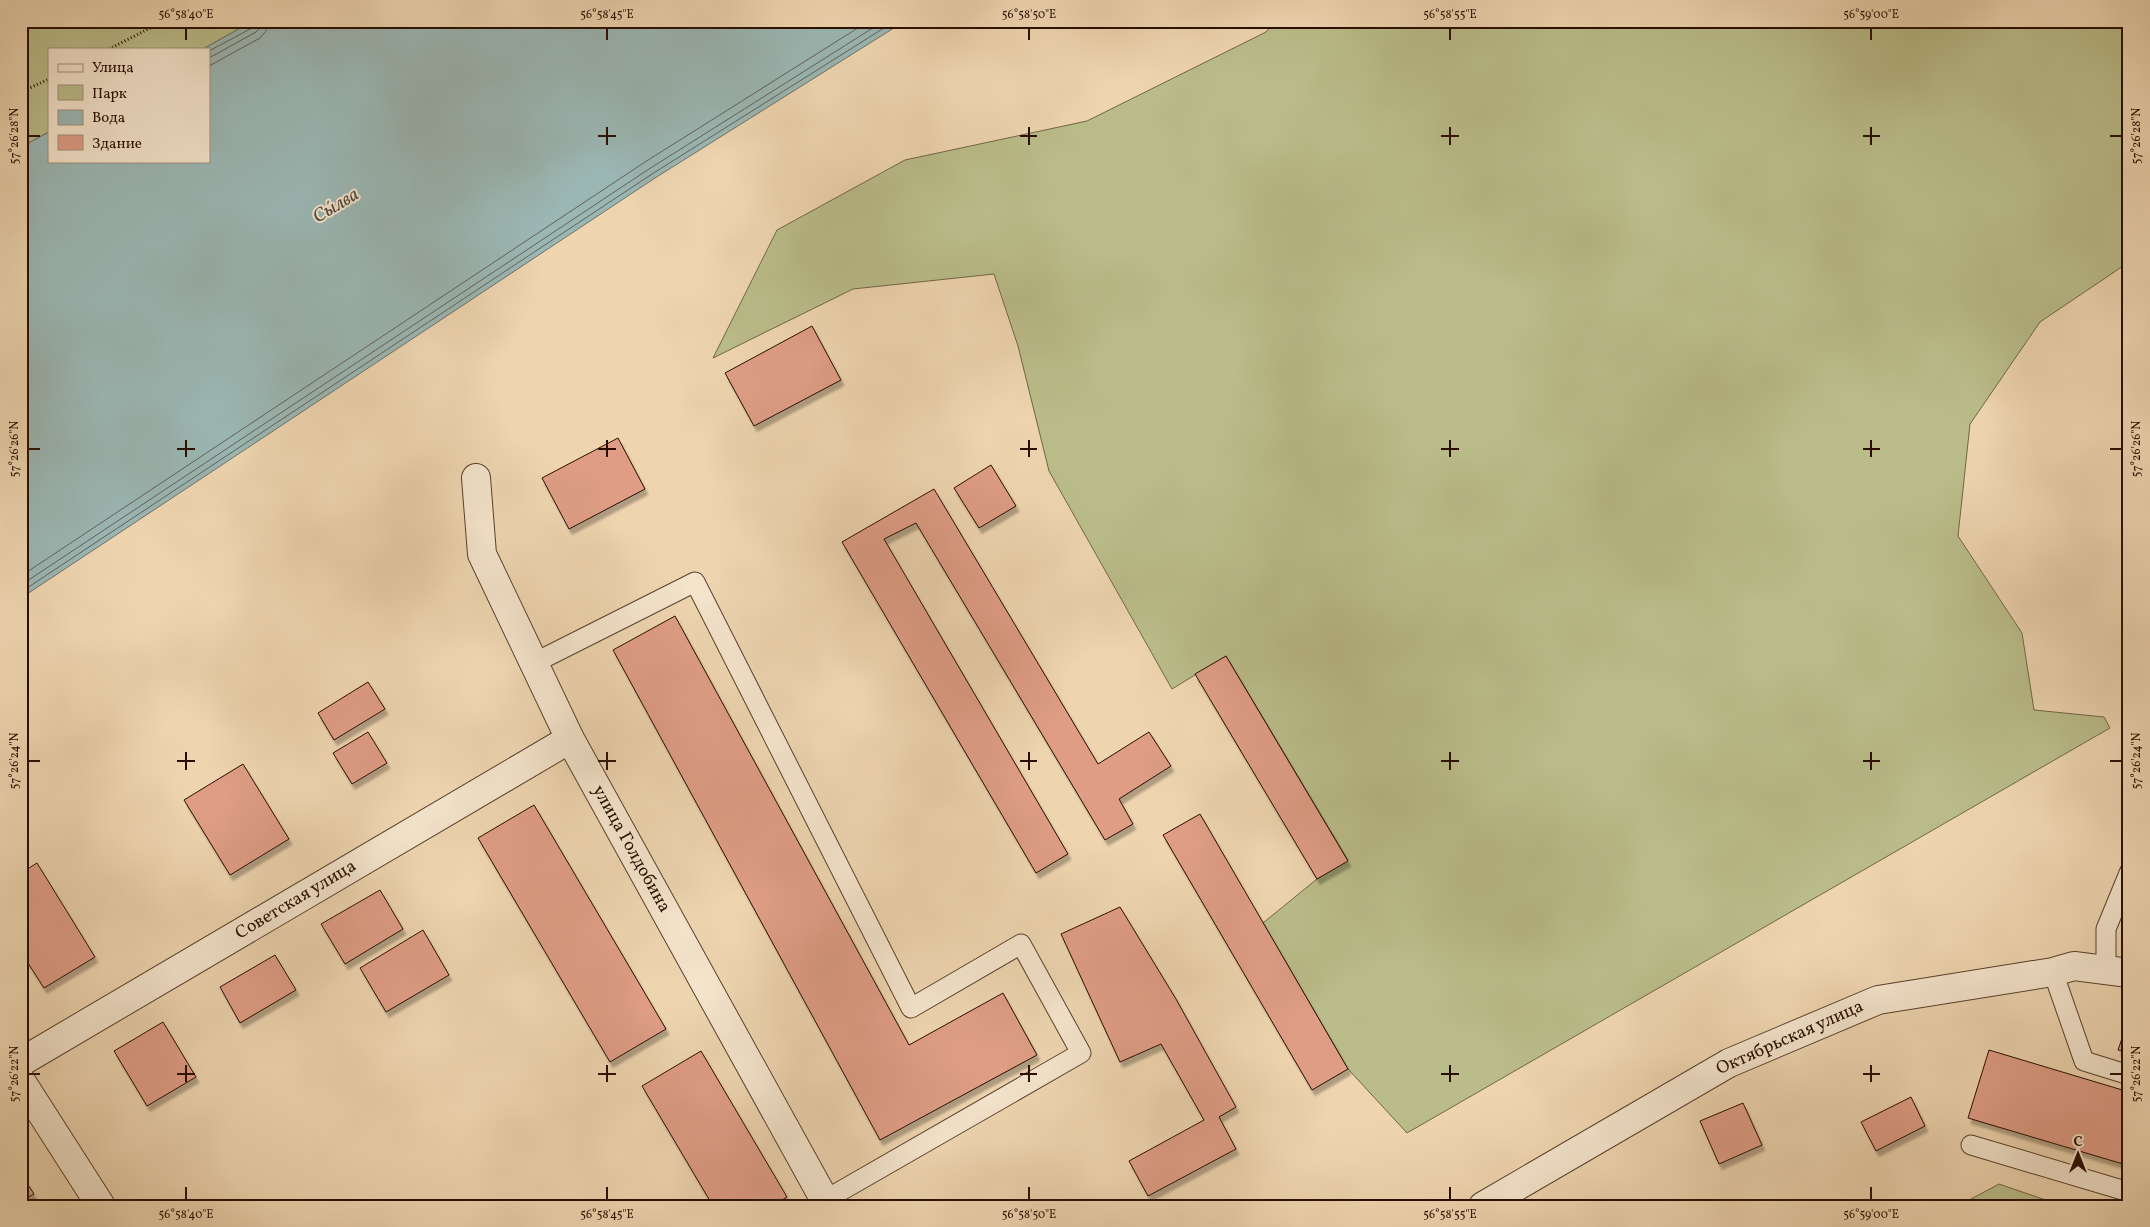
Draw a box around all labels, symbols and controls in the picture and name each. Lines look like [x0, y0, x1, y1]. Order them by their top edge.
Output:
text: 56°58'40"E [159, 7, 213, 23]
text: 56°58'45"E [580, 7, 634, 23]
text: 56°58'50"E [1002, 7, 1056, 23]
text: 56°58'55"E [1423, 7, 1477, 23]
text: 56°59'00"E [1843, 7, 1899, 23]
legend [48, 48, 210, 162]
text: Улица [92, 58, 134, 79]
text: Парк [92, 84, 127, 105]
text: 57°26'28"N [7, 108, 23, 164]
text: Вода [92, 108, 125, 129]
text: 57°26'28"N [2129, 108, 2145, 164]
text: Здание [92, 134, 142, 155]
water label: Сы́лва [308, 182, 364, 230]
text: 57°26'26"N [7, 421, 23, 477]
text: 57°26'26"N [2129, 421, 2145, 477]
text: 57°26'24"N [7, 733, 23, 789]
text: 57°26'24"N [2129, 733, 2145, 789]
street label: улица Голдобина [586, 781, 676, 917]
street label: Советская улица [231, 854, 361, 946]
street label: Октябрьская улица [1712, 994, 1868, 1082]
text: 57°26'22"N [7, 1046, 23, 1102]
text: 57°26'22"N [2129, 1046, 2145, 1102]
north arrow [2052, 1130, 2102, 1180]
text: С [2073, 1133, 2083, 1152]
text: 56°58'40"E [159, 1207, 213, 1223]
text: 56°58'45"E [580, 1207, 634, 1223]
text: 56°58'50"E [1002, 1207, 1056, 1223]
text: 56°58'55"E [1423, 1207, 1477, 1223]
text: 56°59'00"E [1843, 1207, 1899, 1223]

